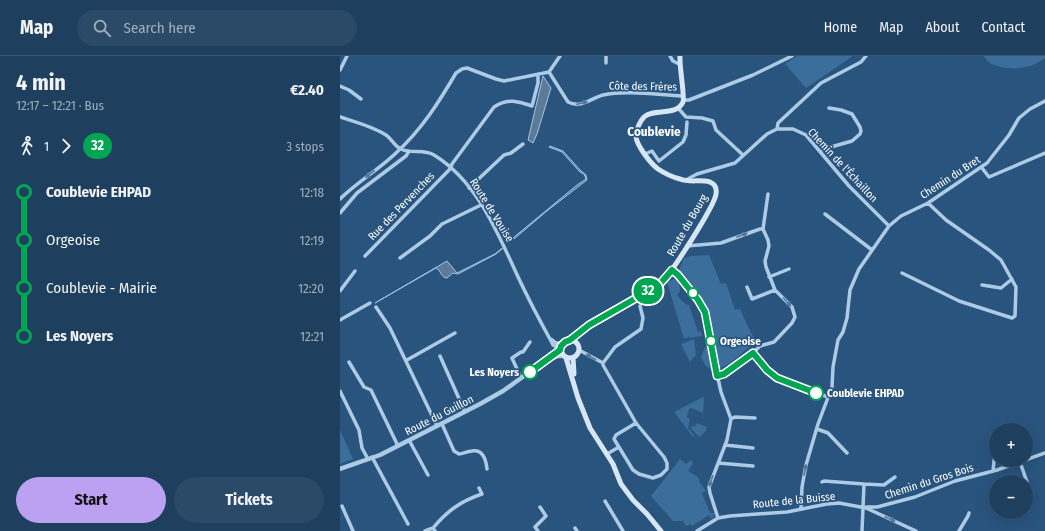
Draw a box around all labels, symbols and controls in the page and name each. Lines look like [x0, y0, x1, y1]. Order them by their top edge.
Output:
search box [77, 10, 357, 46]
text: Map [20, 16, 53, 39]
icon: search [91, 17, 113, 39]
text: Search here [123, 19, 196, 37]
text: Home [824, 19, 857, 36]
text: Map [879, 19, 903, 36]
text: About [925, 19, 960, 36]
text: Contact [982, 19, 1025, 36]
text: 4 min [16, 69, 66, 96]
street label: Côte des Frères [609, 79, 678, 94]
text: €2.40 [290, 81, 324, 99]
text: 12:17 – 12:21 · Bus [16, 98, 104, 113]
one-way arrow [576, 99, 588, 105]
district label: Coublevie [627, 124, 681, 139]
street label: Chemin de l'Échaillon [805, 125, 881, 205]
icon: walk [16, 135, 38, 157]
icon: forward [55, 135, 77, 157]
text: 32 [91, 137, 104, 154]
text: 1 [44, 139, 49, 154]
text: 3 stops [286, 139, 324, 154]
street label: Chemin du Bret [918, 153, 983, 202]
street label: Rue des Pervenches [365, 169, 437, 243]
one-way arrow [365, 170, 376, 178]
street label: Route de Vouise [467, 176, 516, 244]
text: Coublevie EHPAD [46, 183, 151, 201]
text: 12:18 [299, 185, 324, 200]
street label: Route du Bourg [664, 191, 711, 259]
text: Orgeoise [46, 231, 100, 249]
one-way arrow [737, 232, 749, 238]
text: 12:19 [300, 233, 324, 248]
line badge: 32 [630, 278, 666, 304]
text: Coublevie - Mairie [46, 279, 157, 297]
text: 12:20 [298, 281, 324, 296]
text: 32 [642, 282, 655, 299]
unlabelled marker [687, 287, 699, 299]
one-way arrow [782, 297, 792, 307]
text: Les Noyers [46, 327, 113, 345]
text: 12:21 [300, 329, 324, 344]
marker: Orgeoise [705, 335, 717, 347]
place label: Orgeoise [720, 335, 761, 348]
one-way arrow [585, 353, 597, 360]
marker: Les Noyers [522, 364, 538, 380]
place label: Les Noyers [470, 366, 519, 379]
marker: Coublevie EHPAD [808, 385, 824, 401]
place label: Coublevie EHPAD [827, 387, 905, 400]
street label: Route du Guillon [403, 393, 476, 438]
map controls [989, 423, 1033, 519]
button: + [989, 423, 1033, 467]
street label: Chemin du Gros Bois [883, 461, 976, 502]
one-way arrow [802, 464, 808, 477]
one-way arrow [708, 475, 714, 487]
button: − [989, 475, 1033, 519]
button: Start [16, 477, 166, 523]
button: Tickets [174, 477, 324, 523]
street label: Route de la Buisse [752, 490, 836, 511]
one-way arrow [884, 516, 895, 522]

